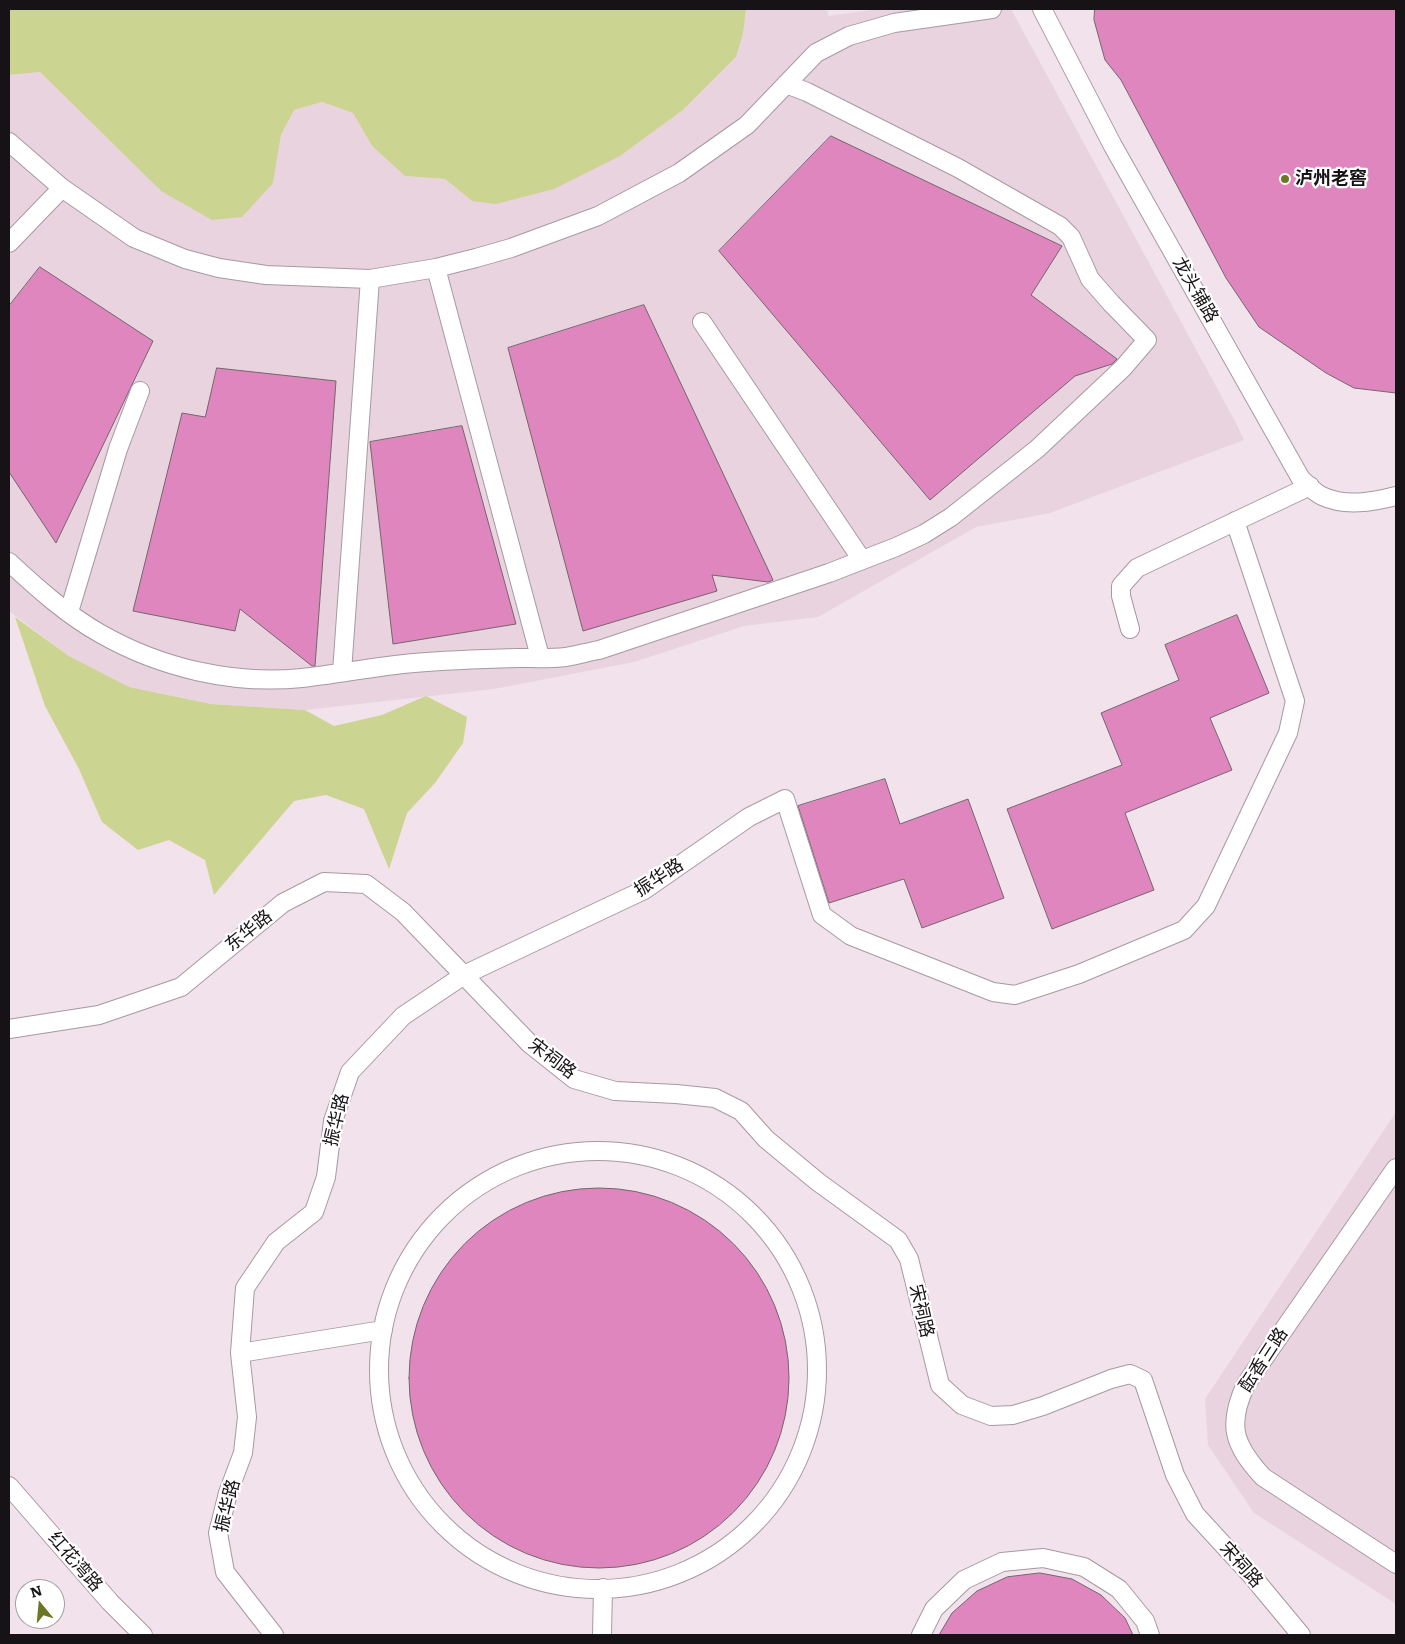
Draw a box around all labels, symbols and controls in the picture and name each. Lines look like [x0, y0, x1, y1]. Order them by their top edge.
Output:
place label: 泸州老窖 [1295, 168, 1367, 190]
marker: 泸州老窖 [1279, 173, 1291, 185]
street label: 龙头铺路 [1168, 253, 1222, 327]
street label: 振华路 [630, 854, 688, 902]
street label: 东华路 [221, 906, 277, 956]
street label: 宋祠路 [524, 1034, 580, 1084]
street label: 振华路 [320, 1091, 354, 1149]
street label: 宋祠路 [904, 1282, 938, 1340]
street label: 酝香三路 [1235, 1324, 1293, 1396]
street label: 振华路 [211, 1477, 245, 1535]
street label: 红花湾路 [43, 1528, 107, 1596]
street label: 宋祠路 [1215, 1538, 1267, 1592]
north arrow [15, 1579, 65, 1629]
text: N [27, 1579, 44, 1602]

